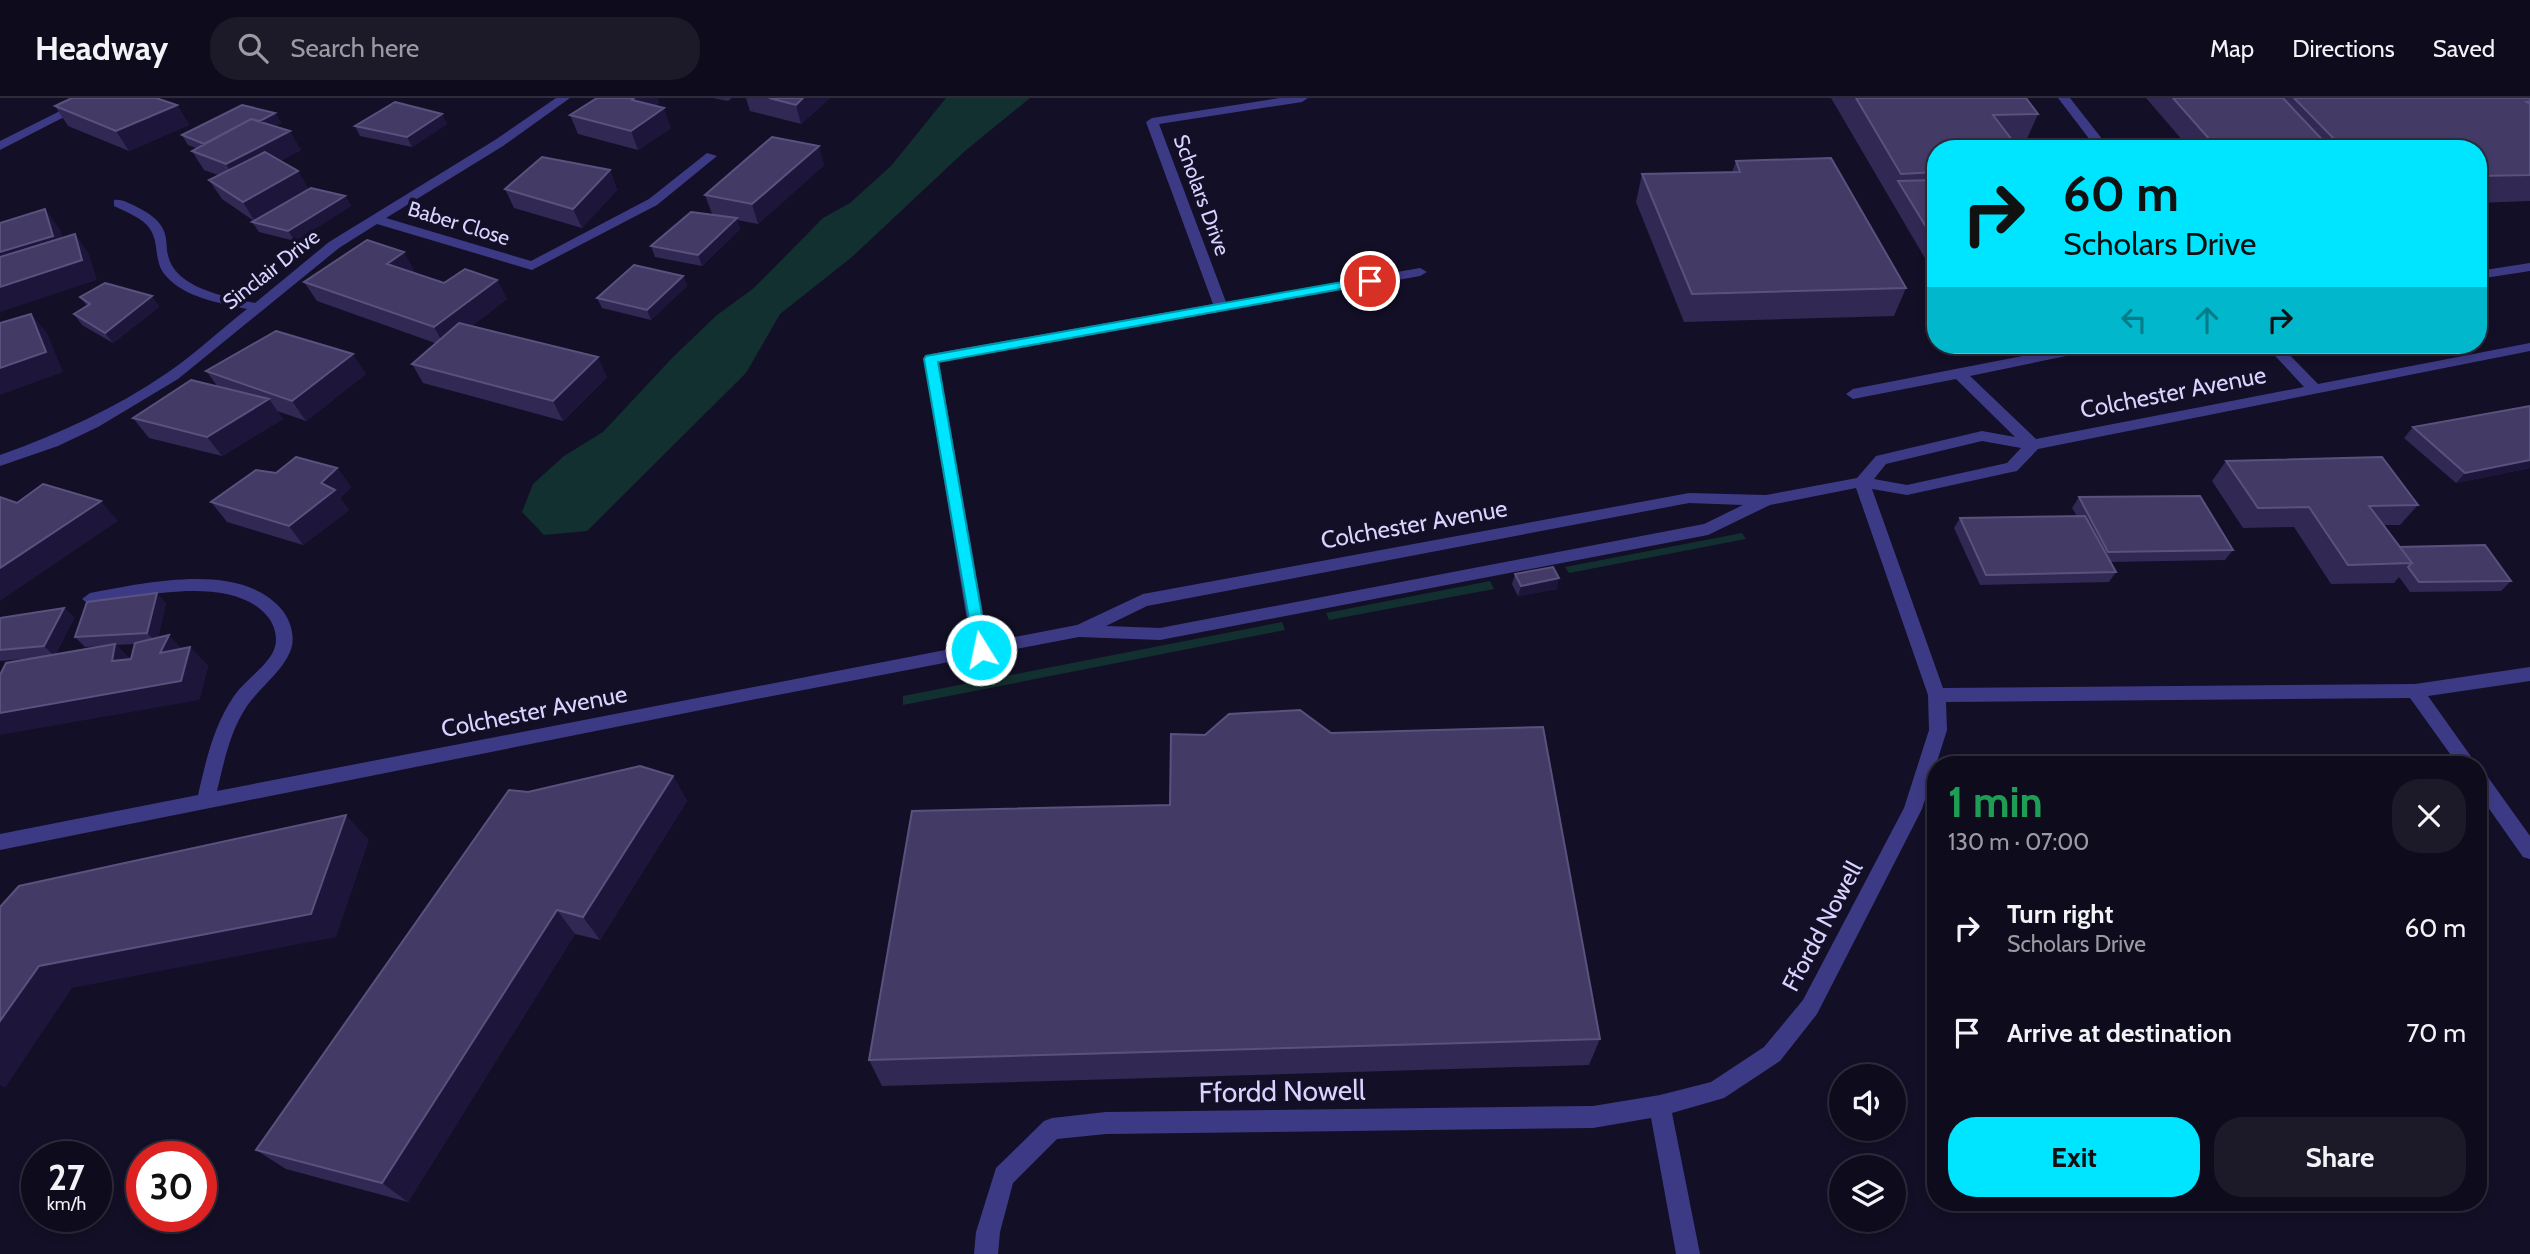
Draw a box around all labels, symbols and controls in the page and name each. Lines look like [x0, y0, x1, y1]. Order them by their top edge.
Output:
search box [210, 17, 700, 80]
text: Headway [35, 28, 168, 68]
icon: search [234, 29, 272, 67]
text: Search here [290, 32, 419, 64]
text: Map [2210, 34, 2254, 63]
text: Directions [2292, 34, 2395, 63]
text: Saved [2433, 34, 2495, 63]
street label: Scholars Drive [1169, 131, 1236, 259]
text: 60 m [2063, 164, 2179, 223]
icon: right [1948, 168, 2039, 259]
street label: Baber Close [405, 196, 513, 250]
street label: Sinclair Drive [218, 223, 325, 315]
text: Scholars Drive [2063, 224, 2256, 263]
pin [1340, 251, 1400, 311]
icon: arrive [1351, 262, 1389, 300]
icon: left [2115, 301, 2153, 339]
icon: ahead [2188, 301, 2226, 339]
icon: right [2261, 301, 2299, 339]
street label: Colchester Avenue [2078, 360, 2268, 424]
street label: Colchester Avenue [1319, 493, 1509, 555]
position arrow [944, 613, 1018, 687]
street label: Colchester Avenue [439, 679, 629, 743]
text: 1 min [1948, 776, 2043, 828]
button: close [2392, 779, 2466, 853]
text: 130 m · 07:00 [1948, 828, 2089, 856]
street label: Ffordd Nowell [1776, 856, 1869, 996]
text: Turn right [2007, 898, 2113, 930]
icon: right [1948, 909, 1986, 947]
text: 60 m [2404, 912, 2466, 944]
text: Scholars Drive [2007, 930, 2146, 958]
icon: arrive [1948, 1014, 1986, 1052]
text: Arrive at destination [2007, 1017, 2232, 1049]
text: 70 m [2406, 1017, 2466, 1049]
map controls [1829, 1064, 1906, 1232]
button: sound [1829, 1064, 1906, 1141]
street label: Ffordd Nowell [1198, 1073, 1366, 1109]
button: Exit [1948, 1117, 2200, 1197]
button: Share [2214, 1117, 2466, 1197]
speed limit sign: 30 [126, 1141, 217, 1232]
button: layers [1829, 1155, 1906, 1232]
text: 27 [48, 1156, 85, 1199]
text: km/h [47, 1193, 86, 1215]

